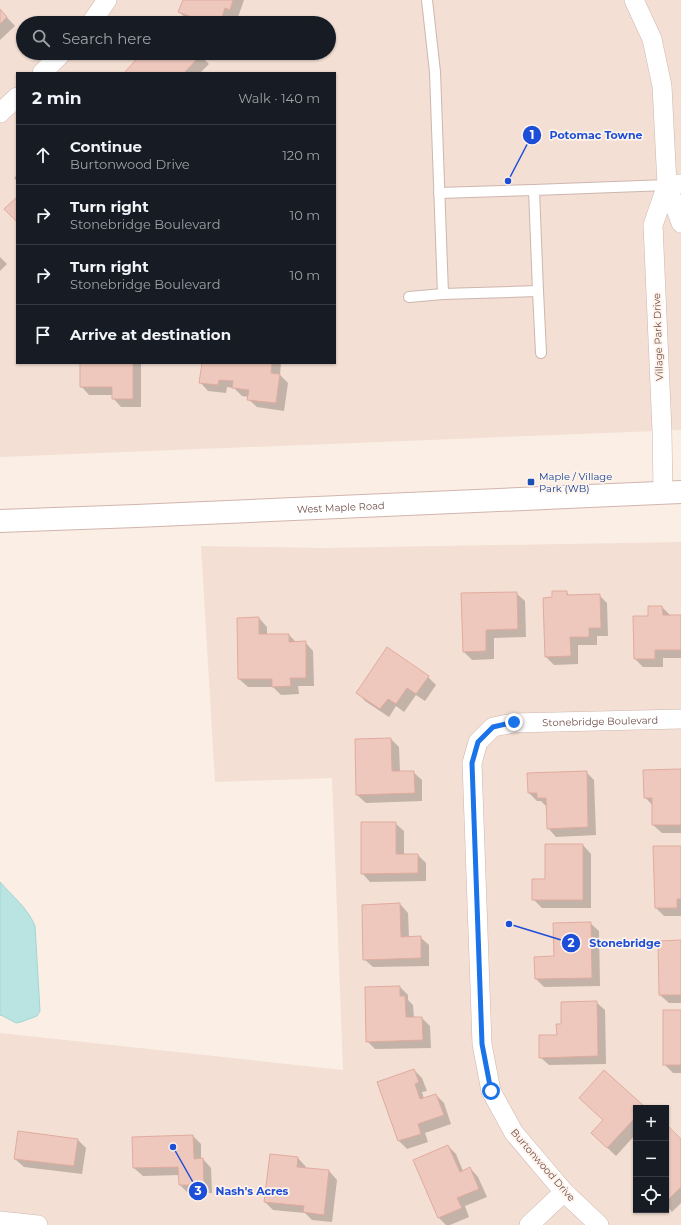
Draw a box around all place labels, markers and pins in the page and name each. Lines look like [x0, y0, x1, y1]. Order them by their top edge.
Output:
callout: Potomac Towne [522, 123, 651, 146]
place label: Maple / Village Park (WB) [539, 470, 612, 495]
marker: Maple / Village Park (WB) [526, 477, 536, 487]
callout: Stonebridge [561, 932, 669, 955]
callout: Nash's Acres [188, 1180, 297, 1203]

